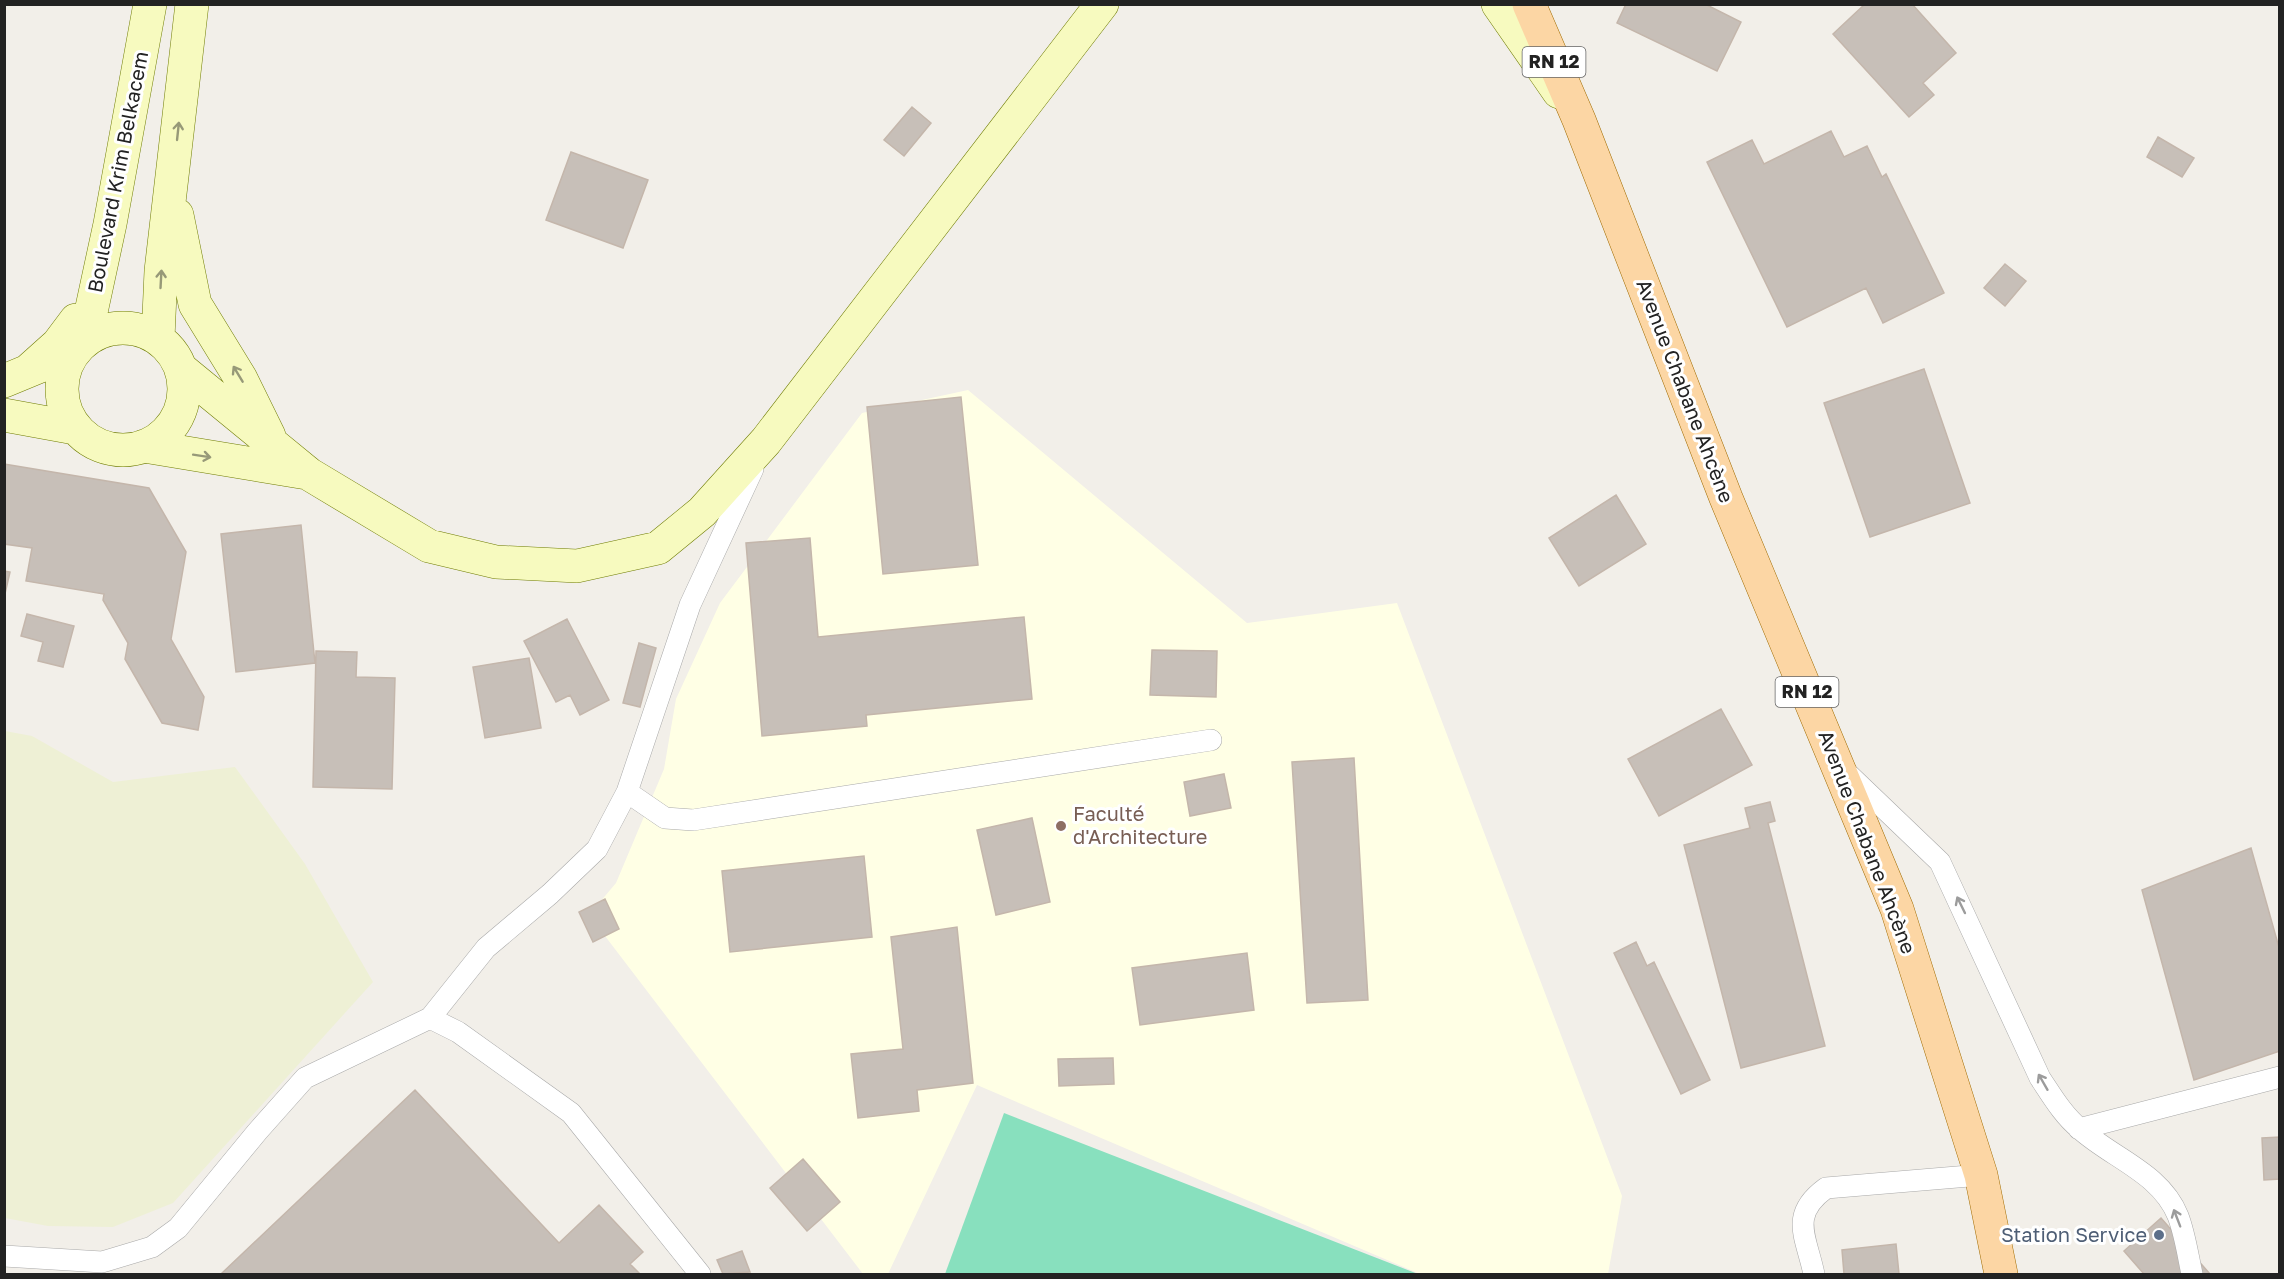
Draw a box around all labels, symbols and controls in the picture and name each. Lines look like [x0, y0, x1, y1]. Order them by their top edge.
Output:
road number: RN 12 [1522, 47, 1586, 77]
street label: Boulevard Krim Belkacem [82, 49, 152, 295]
one-way arrow [173, 122, 184, 142]
one-way arrow [155, 270, 166, 290]
street label: Avenue Chabane Ahcène [1632, 276, 1740, 506]
one-way arrow [231, 366, 243, 383]
one-way arrow [192, 451, 211, 462]
road number: RN 12 [1776, 677, 1838, 707]
street label: Avenue Chabane Ahcène [1814, 727, 1922, 957]
place label: Faculté d'Architecture [1073, 801, 1207, 848]
marker: Faculté d'Architecture [1054, 819, 1068, 833]
one-way arrow [1954, 896, 1966, 914]
one-way arrow [2037, 1074, 2049, 1091]
one-way arrow [2171, 1209, 2182, 1228]
place label: Station Service [2001, 1222, 2147, 1246]
marker: Station Service [2152, 1228, 2166, 1242]

